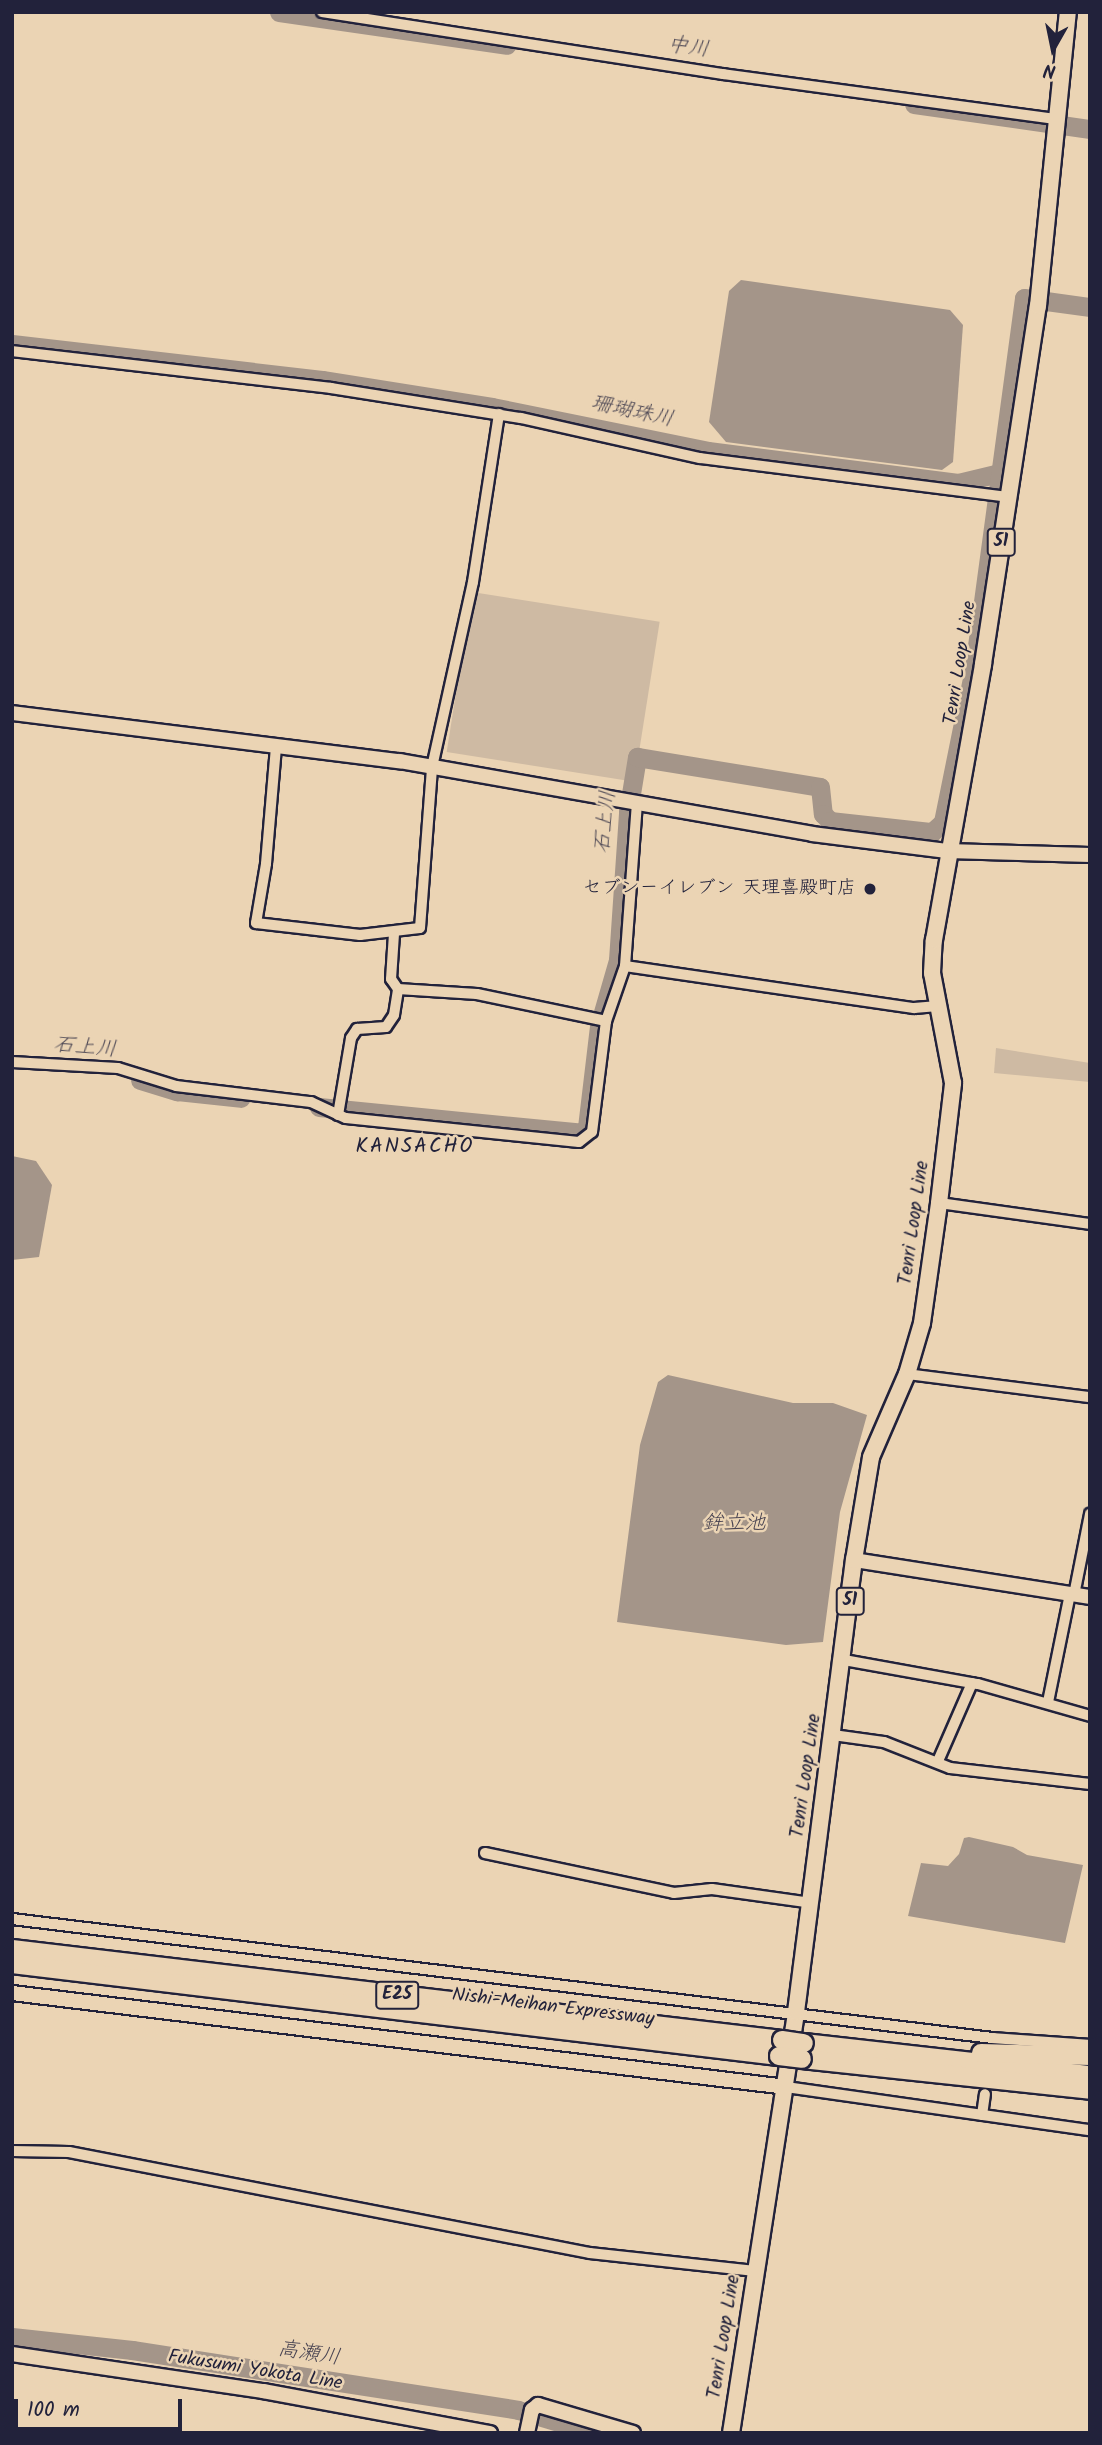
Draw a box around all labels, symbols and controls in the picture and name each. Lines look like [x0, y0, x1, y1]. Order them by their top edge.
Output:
north arrow [1018, 14, 1088, 84]
water label: 中川 [665, 33, 711, 63]
text: N [1041, 54, 1058, 85]
water label: 珊瑚珠川 [588, 391, 676, 433]
road number: 51 [985, 528, 1017, 556]
street label: Tenri Loop Line [940, 599, 982, 727]
water label: 石上川 [590, 789, 622, 855]
place label: セブン－イレブン 天理喜殿町店 [582, 878, 856, 900]
marker: セブン－イレブン 天理喜殿町店 [862, 881, 878, 897]
water label: 石上川 [53, 1033, 117, 1063]
district label: KANSACHO [357, 1134, 473, 1160]
street label: Tenri Loop Line [895, 1159, 935, 1287]
water label: 鉾立池 [703, 1511, 765, 1537]
road number: 51 [834, 1586, 866, 1616]
street label: Tenri Loop Line [787, 1712, 827, 1840]
road number: E25 [374, 1980, 420, 2010]
street label: Nishi-Meihan Expressway [450, 1984, 656, 2032]
street label: Tenri Loop Line [704, 2273, 746, 2401]
water label: 高瀬川 [276, 2337, 342, 2371]
street label: Fukusumi Yokota Line [166, 2346, 344, 2396]
scale bar [18, 2386, 186, 2430]
text: 100 m [27, 2394, 80, 2427]

